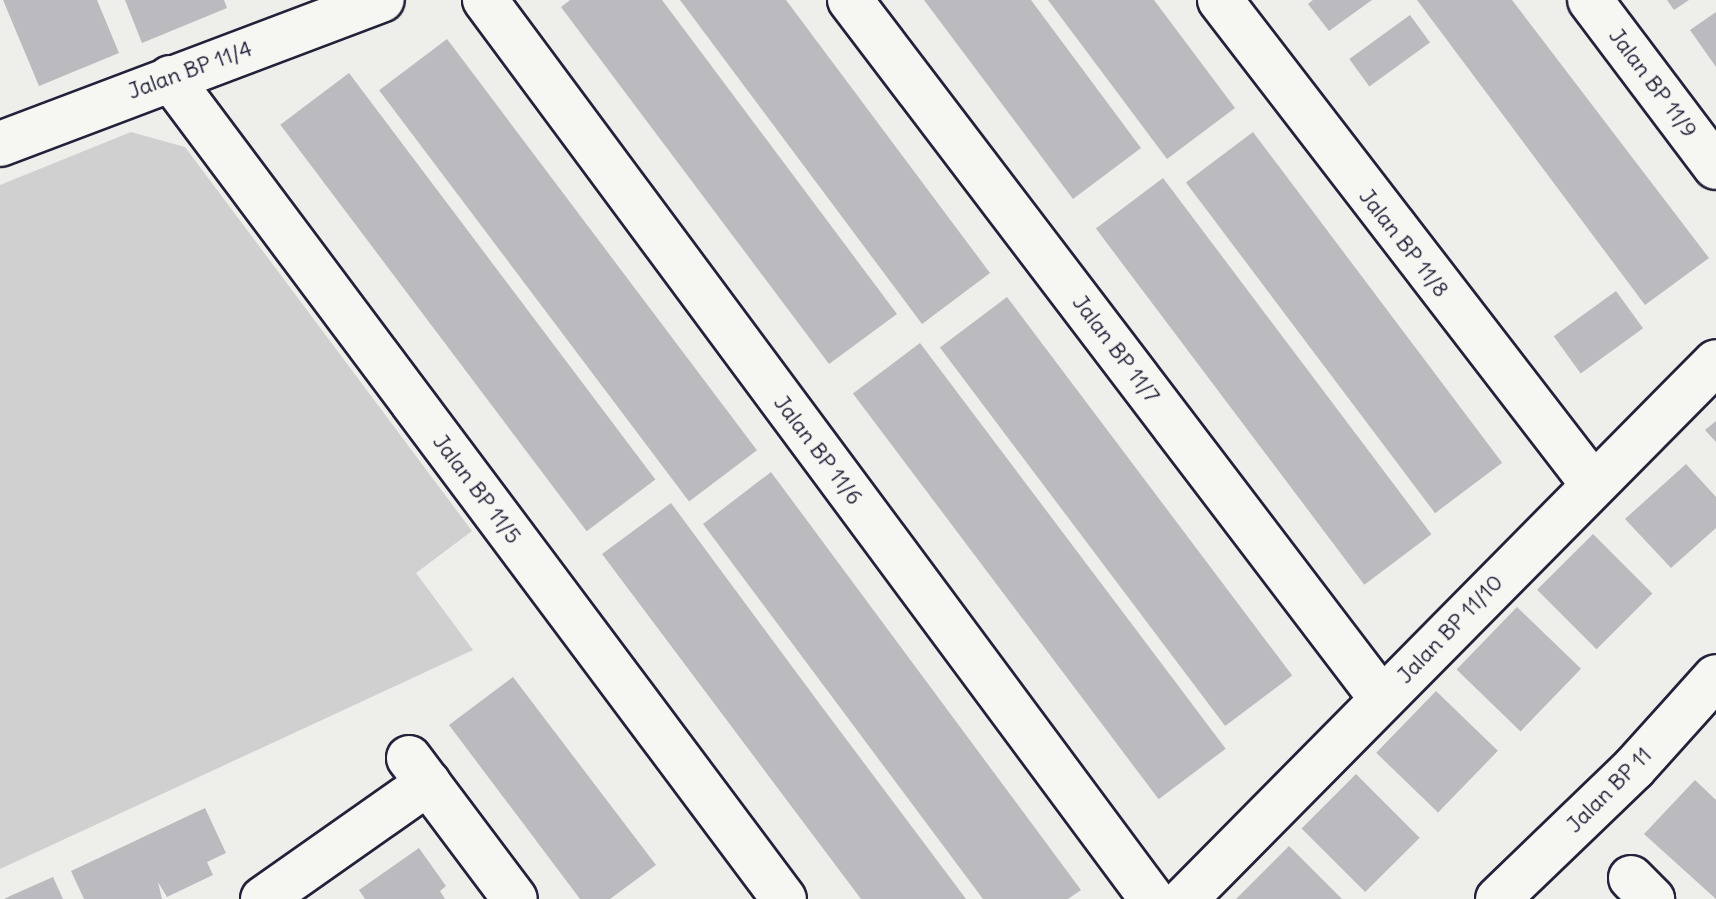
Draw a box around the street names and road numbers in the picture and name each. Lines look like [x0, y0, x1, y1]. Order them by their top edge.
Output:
street label: Jalan BP 11/9 [1603, 23, 1703, 143]
street label: Jalan BP 11/4 [124, 35, 256, 105]
street label: Jalan BP 11/8 [1354, 184, 1454, 302]
street label: Jalan BP 11/7 [1067, 290, 1165, 408]
street label: Jalan BP 11/6 [768, 390, 868, 510]
street label: Jalan BP 11/5 [427, 429, 527, 549]
street label: Jalan BP 11/10 [1392, 569, 1508, 689]
street label: Jalan BP 11 [1561, 742, 1657, 838]

